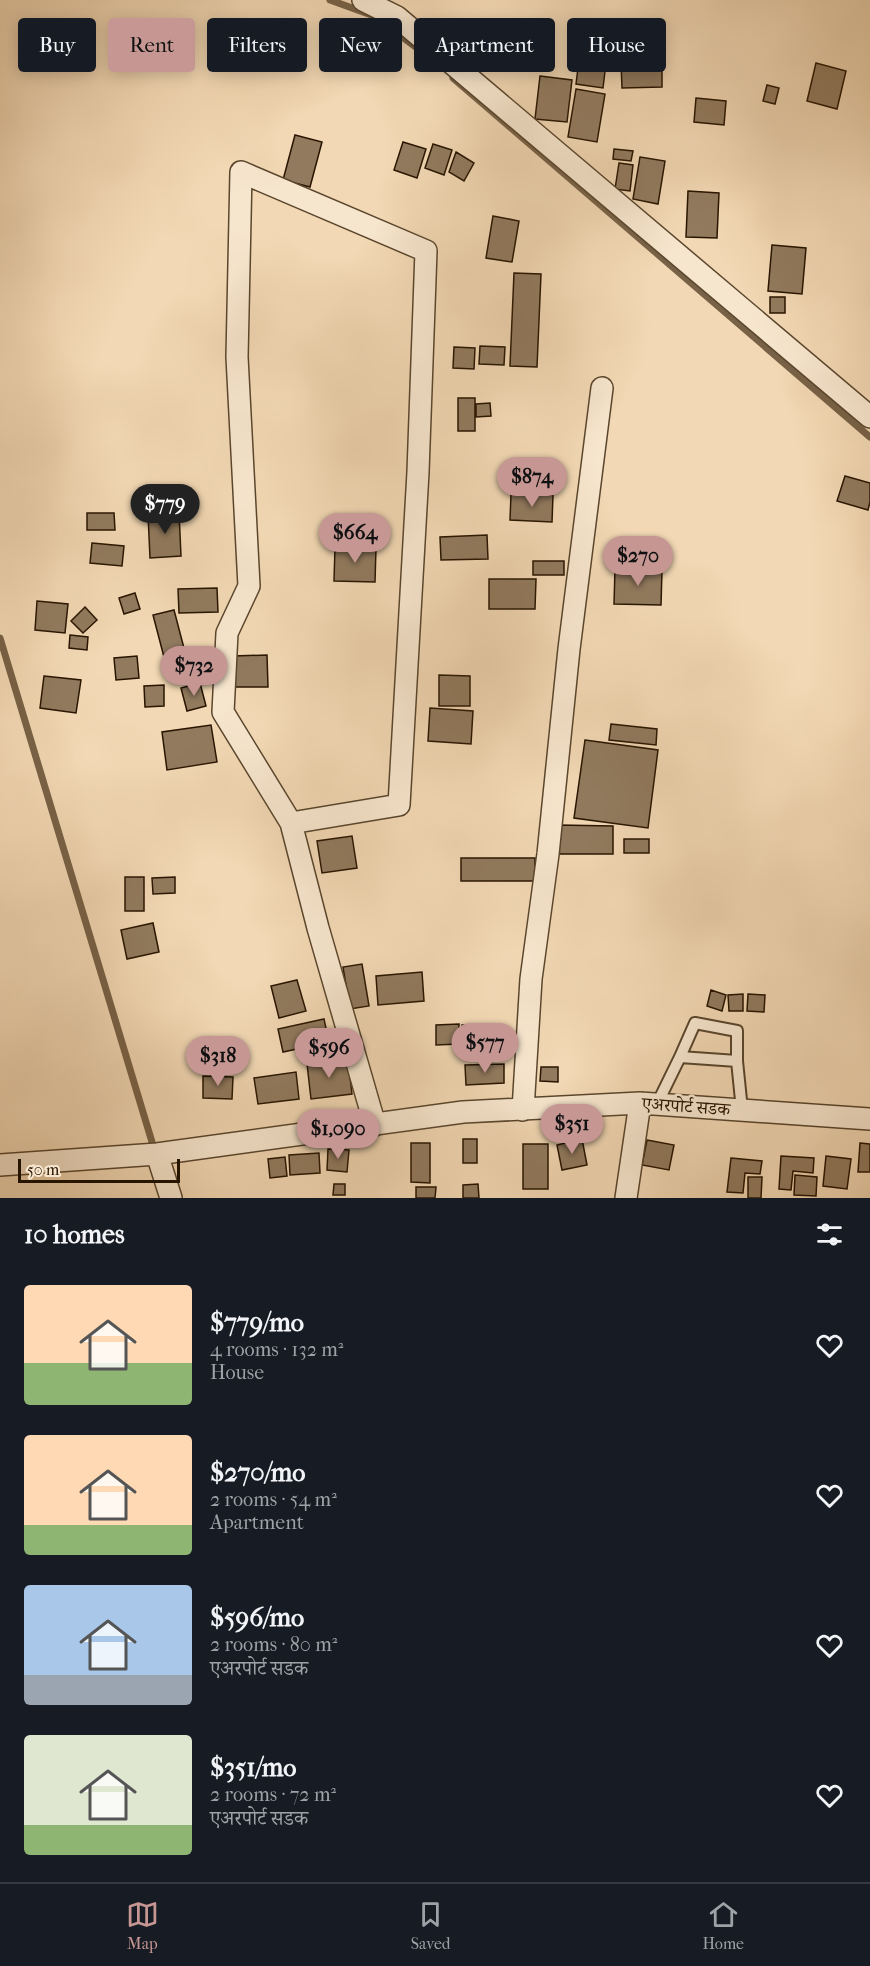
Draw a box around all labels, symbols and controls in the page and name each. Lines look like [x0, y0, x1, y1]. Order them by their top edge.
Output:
chip: Buy [18, 18, 96, 72]
chip: Rent [108, 18, 195, 72]
chip: Filters [207, 18, 307, 72]
chip: New [319, 18, 402, 72]
chip: Apartment [414, 18, 555, 72]
chip: House [567, 18, 666, 72]
pin: $874 [496, 457, 568, 508]
text: $874 [511, 465, 553, 488]
pin: $779 [129, 484, 201, 535]
text: $779 [145, 492, 185, 515]
pin: $664 [319, 513, 391, 564]
text: $664 [333, 521, 377, 544]
pin: $270 [602, 536, 674, 587]
text: $270 [617, 544, 659, 567]
pin: $732 [158, 646, 230, 697]
text: $732 [174, 654, 214, 677]
pin: $577 [449, 1023, 521, 1074]
pin: $596 [293, 1028, 365, 1079]
text: $577 [466, 1031, 504, 1054]
pin: $318 [182, 1036, 254, 1087]
text: $596 [309, 1036, 349, 1059]
text: $318 [200, 1044, 236, 1067]
street label: एअरपोर्ट सडक [640, 1093, 732, 1121]
pin: $351 [536, 1104, 608, 1155]
pin: $1,090 [289, 1109, 387, 1160]
text: $351 [555, 1112, 590, 1135]
text: $1,090 [311, 1117, 365, 1140]
scale bar [18, 1156, 180, 1184]
text: 50 m [27, 1160, 59, 1179]
icon: filters [813, 1218, 846, 1251]
text: 10 homes [24, 1219, 125, 1250]
text: $779/mo [210, 1307, 304, 1338]
icon: home [72, 1309, 144, 1381]
icon: heart [813, 1329, 846, 1362]
text: 4 rooms · 132 m² [210, 1338, 343, 1361]
text: House [210, 1361, 264, 1384]
text: $270/mo [210, 1457, 306, 1488]
icon: home [72, 1459, 144, 1531]
icon: heart [813, 1479, 846, 1512]
text: 2 rooms · 54 m² [210, 1488, 337, 1511]
text: Apartment [210, 1511, 304, 1534]
text: $596/mo [210, 1602, 304, 1633]
icon: home [72, 1609, 144, 1681]
icon: heart [813, 1629, 846, 1662]
text: 2 rooms · 80 m² [210, 1633, 337, 1656]
text: एअरपोर्ट सडक [210, 1657, 308, 1680]
text: $351/mo [210, 1752, 297, 1783]
icon: home [72, 1759, 144, 1831]
icon: heart [813, 1779, 846, 1812]
text: 2 rooms · 72 m² [210, 1783, 336, 1806]
text: एअरपोर्ट सडक [210, 1807, 308, 1830]
tab: Map [126, 1898, 159, 1953]
tab: Saved [411, 1898, 451, 1953]
tab: Home [702, 1898, 744, 1953]

